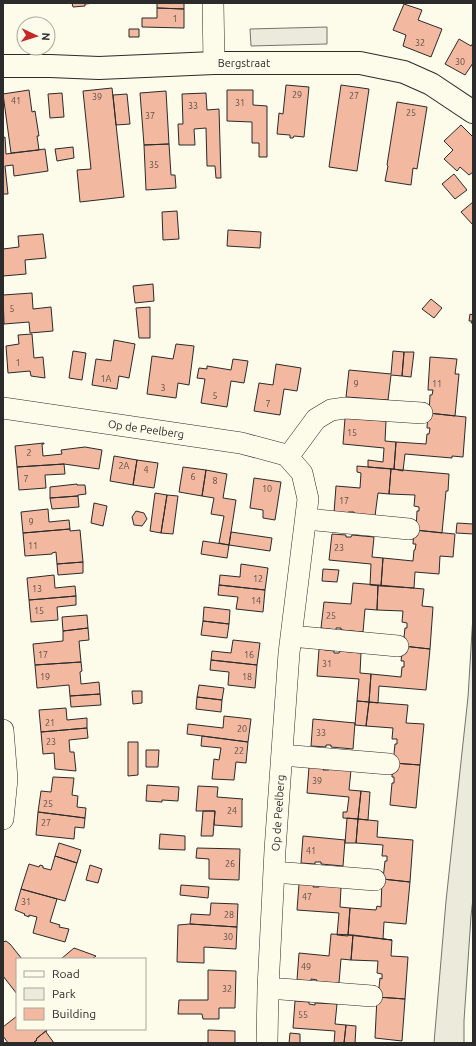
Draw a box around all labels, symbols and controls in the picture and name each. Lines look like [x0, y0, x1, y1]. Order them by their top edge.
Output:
house number: 1 [172, 14, 178, 24]
north arrow [16, 16, 56, 56]
text: N [40, 32, 52, 41]
house number: 32 [415, 38, 425, 48]
street label: Bergstraat [218, 57, 271, 69]
house number: 30 [455, 57, 465, 67]
house number: 29 [292, 90, 302, 100]
house number: 27 [349, 91, 359, 101]
house number: 39 [92, 92, 102, 102]
house number: 41 [11, 96, 21, 106]
house number: 31 [235, 98, 245, 108]
house number: 33 [188, 101, 198, 111]
house number: 25 [406, 108, 416, 118]
house number: 37 [145, 111, 155, 121]
house number: 35 [149, 160, 159, 170]
house number: 5 [9, 304, 15, 314]
house number: 1 [15, 358, 21, 368]
house number: 1A [101, 374, 112, 384]
house number: 9 [353, 379, 359, 389]
house number: 11 [432, 379, 442, 389]
house number: 3 [160, 383, 166, 393]
house number: 5 [212, 391, 218, 401]
house number: 7 [265, 399, 271, 409]
street label: Op de Peelberg [107, 418, 185, 440]
house number: 15 [347, 428, 357, 438]
house number: 2 [26, 448, 32, 458]
house number: 2A [119, 461, 130, 471]
house number: 4 [143, 465, 149, 475]
house number: 6 [190, 472, 196, 482]
house number: 7 [23, 474, 29, 484]
house number: 8 [212, 476, 218, 486]
house number: 10 [262, 484, 272, 494]
house number: 17 [339, 496, 349, 506]
house number: 9 [28, 517, 34, 527]
house number: 11 [28, 541, 38, 551]
house number: 23 [334, 543, 344, 553]
house number: 12 [253, 574, 263, 584]
house number: 13 [32, 584, 42, 594]
house number: 14 [251, 596, 261, 606]
house number: 15 [34, 606, 44, 616]
house number: 25 [326, 611, 336, 621]
house number: 17 [38, 650, 48, 660]
house number: 16 [244, 650, 254, 660]
house number: 31 [322, 659, 332, 669]
house number: 19 [40, 672, 50, 682]
house number: 18 [242, 672, 252, 682]
house number: 21 [45, 718, 55, 728]
house number: 20 [237, 724, 247, 734]
house number: 33 [316, 728, 326, 738]
house number: 23 [46, 737, 56, 747]
house number: 22 [234, 746, 244, 756]
street label: Op de Peelberg [269, 774, 287, 852]
house number: 39 [312, 776, 322, 786]
house number: 25 [43, 799, 53, 809]
house number: 24 [227, 806, 237, 816]
house number: 27 [41, 818, 51, 828]
house number: 41 [306, 846, 316, 856]
house number: 26 [225, 859, 235, 869]
house number: 47 [302, 892, 312, 902]
house number: 31 [21, 897, 31, 907]
house number: 28 [224, 910, 234, 920]
house number: 30 [223, 932, 233, 942]
legend [16, 958, 146, 1030]
house number: 49 [301, 962, 311, 972]
text: Road [52, 967, 80, 980]
house number: 32 [222, 984, 232, 994]
text: Park [52, 987, 76, 1000]
text: Building [52, 1007, 96, 1020]
house number: 55 [298, 1010, 308, 1020]

